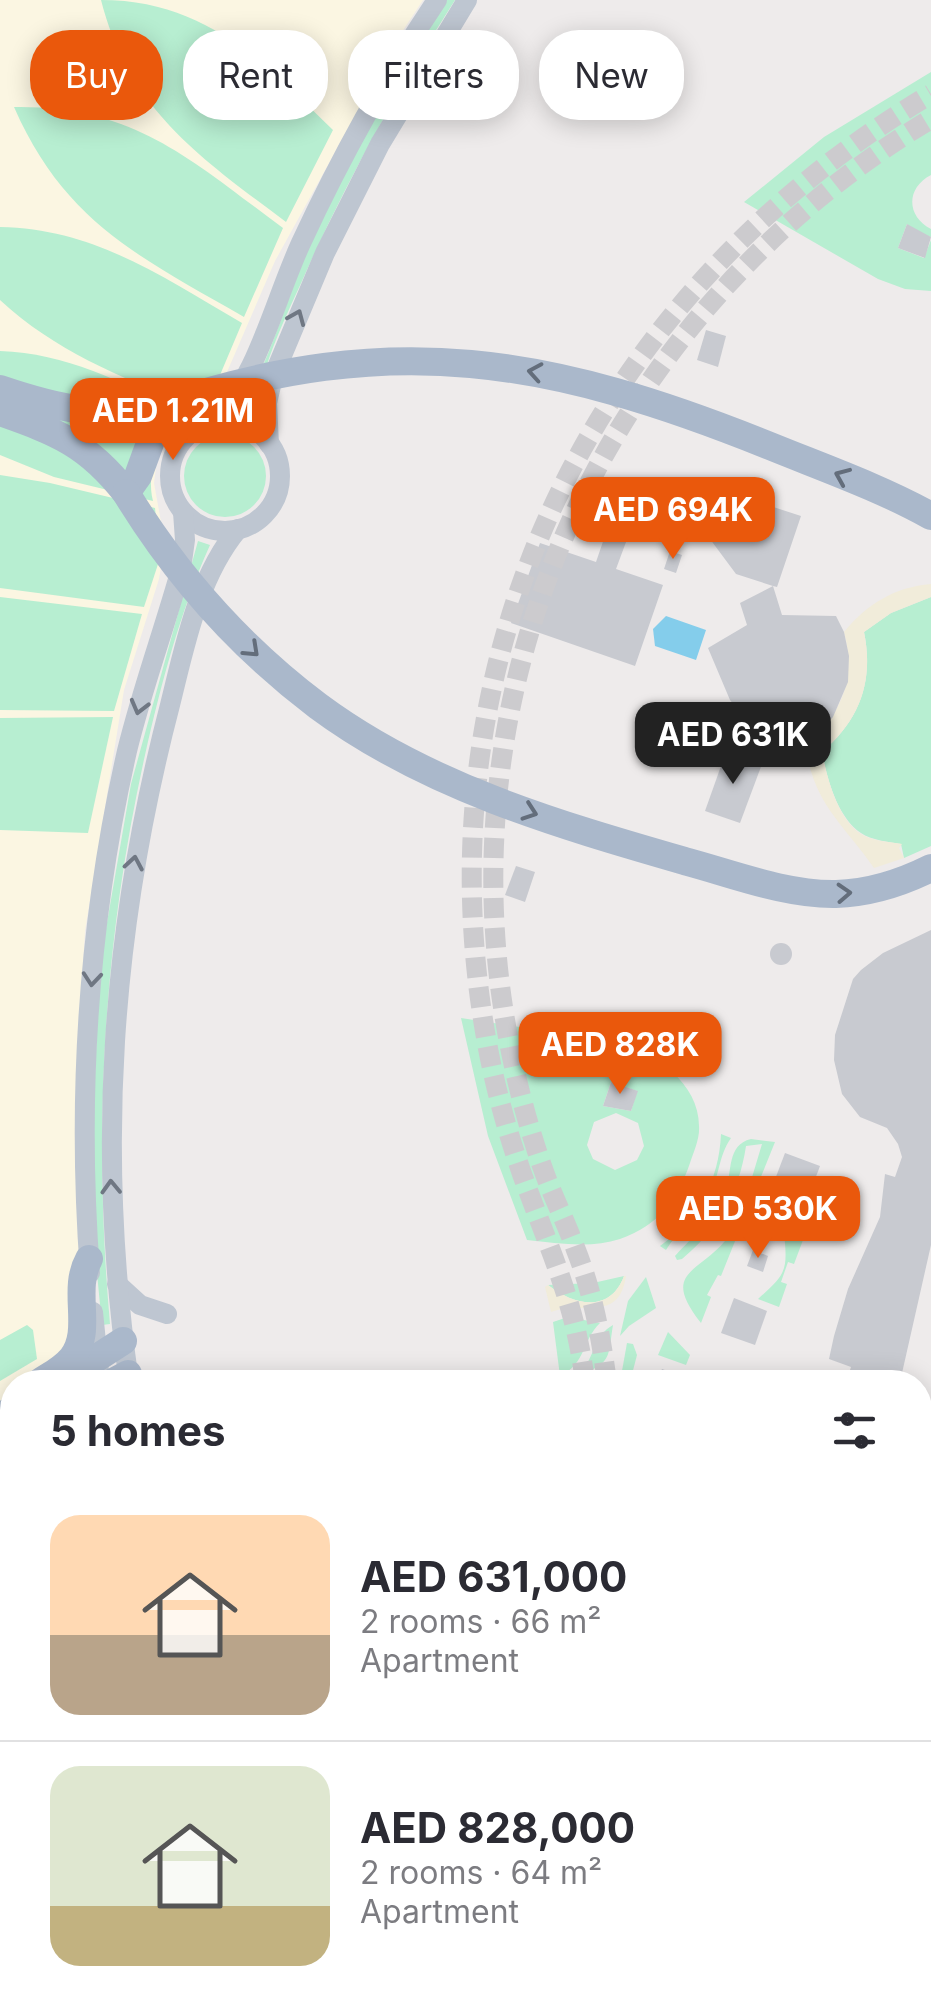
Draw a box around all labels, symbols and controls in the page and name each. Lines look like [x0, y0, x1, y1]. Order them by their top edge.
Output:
chip: Buy [30, 30, 163, 120]
chip: Rent [183, 30, 328, 120]
chip: Filters [348, 30, 519, 120]
chip: New [539, 30, 684, 120]
one-way arrow [286, 309, 306, 327]
one-way arrow [527, 362, 544, 383]
pin: AED 1.21M [59, 378, 287, 463]
text: AED 1.21M [92, 391, 254, 430]
one-way arrow [834, 468, 852, 488]
pin: AED 694K [570, 477, 776, 562]
text: AED 694K [593, 490, 753, 529]
one-way arrow [241, 638, 259, 656]
one-way arrow [129, 698, 150, 715]
pin: AED 631K [630, 702, 836, 787]
text: AED 631K [657, 715, 809, 754]
one-way arrow [521, 801, 538, 821]
one-way arrow [123, 855, 144, 871]
one-way arrow [836, 883, 852, 904]
one-way arrow [81, 972, 103, 988]
pin: AED 828K [517, 1012, 723, 1097]
text: AED 828K [541, 1025, 699, 1064]
pin: AED 530K [655, 1176, 861, 1261]
one-way arrow [101, 1178, 122, 1194]
text: AED 530K [678, 1189, 838, 1228]
icon: filters [827, 1403, 882, 1458]
text: 5 homes [50, 1405, 226, 1456]
text: AED 631,000 [360, 1551, 627, 1602]
icon: home [130, 1555, 250, 1675]
text: 2 rooms · 66 m² [360, 1602, 601, 1641]
text: Apartment [360, 1641, 519, 1680]
text: AED 828,000 [360, 1802, 635, 1853]
icon: home [130, 1806, 250, 1926]
text: 2 rooms · 64 m² [360, 1853, 602, 1892]
text: Apartment [360, 1892, 519, 1931]

